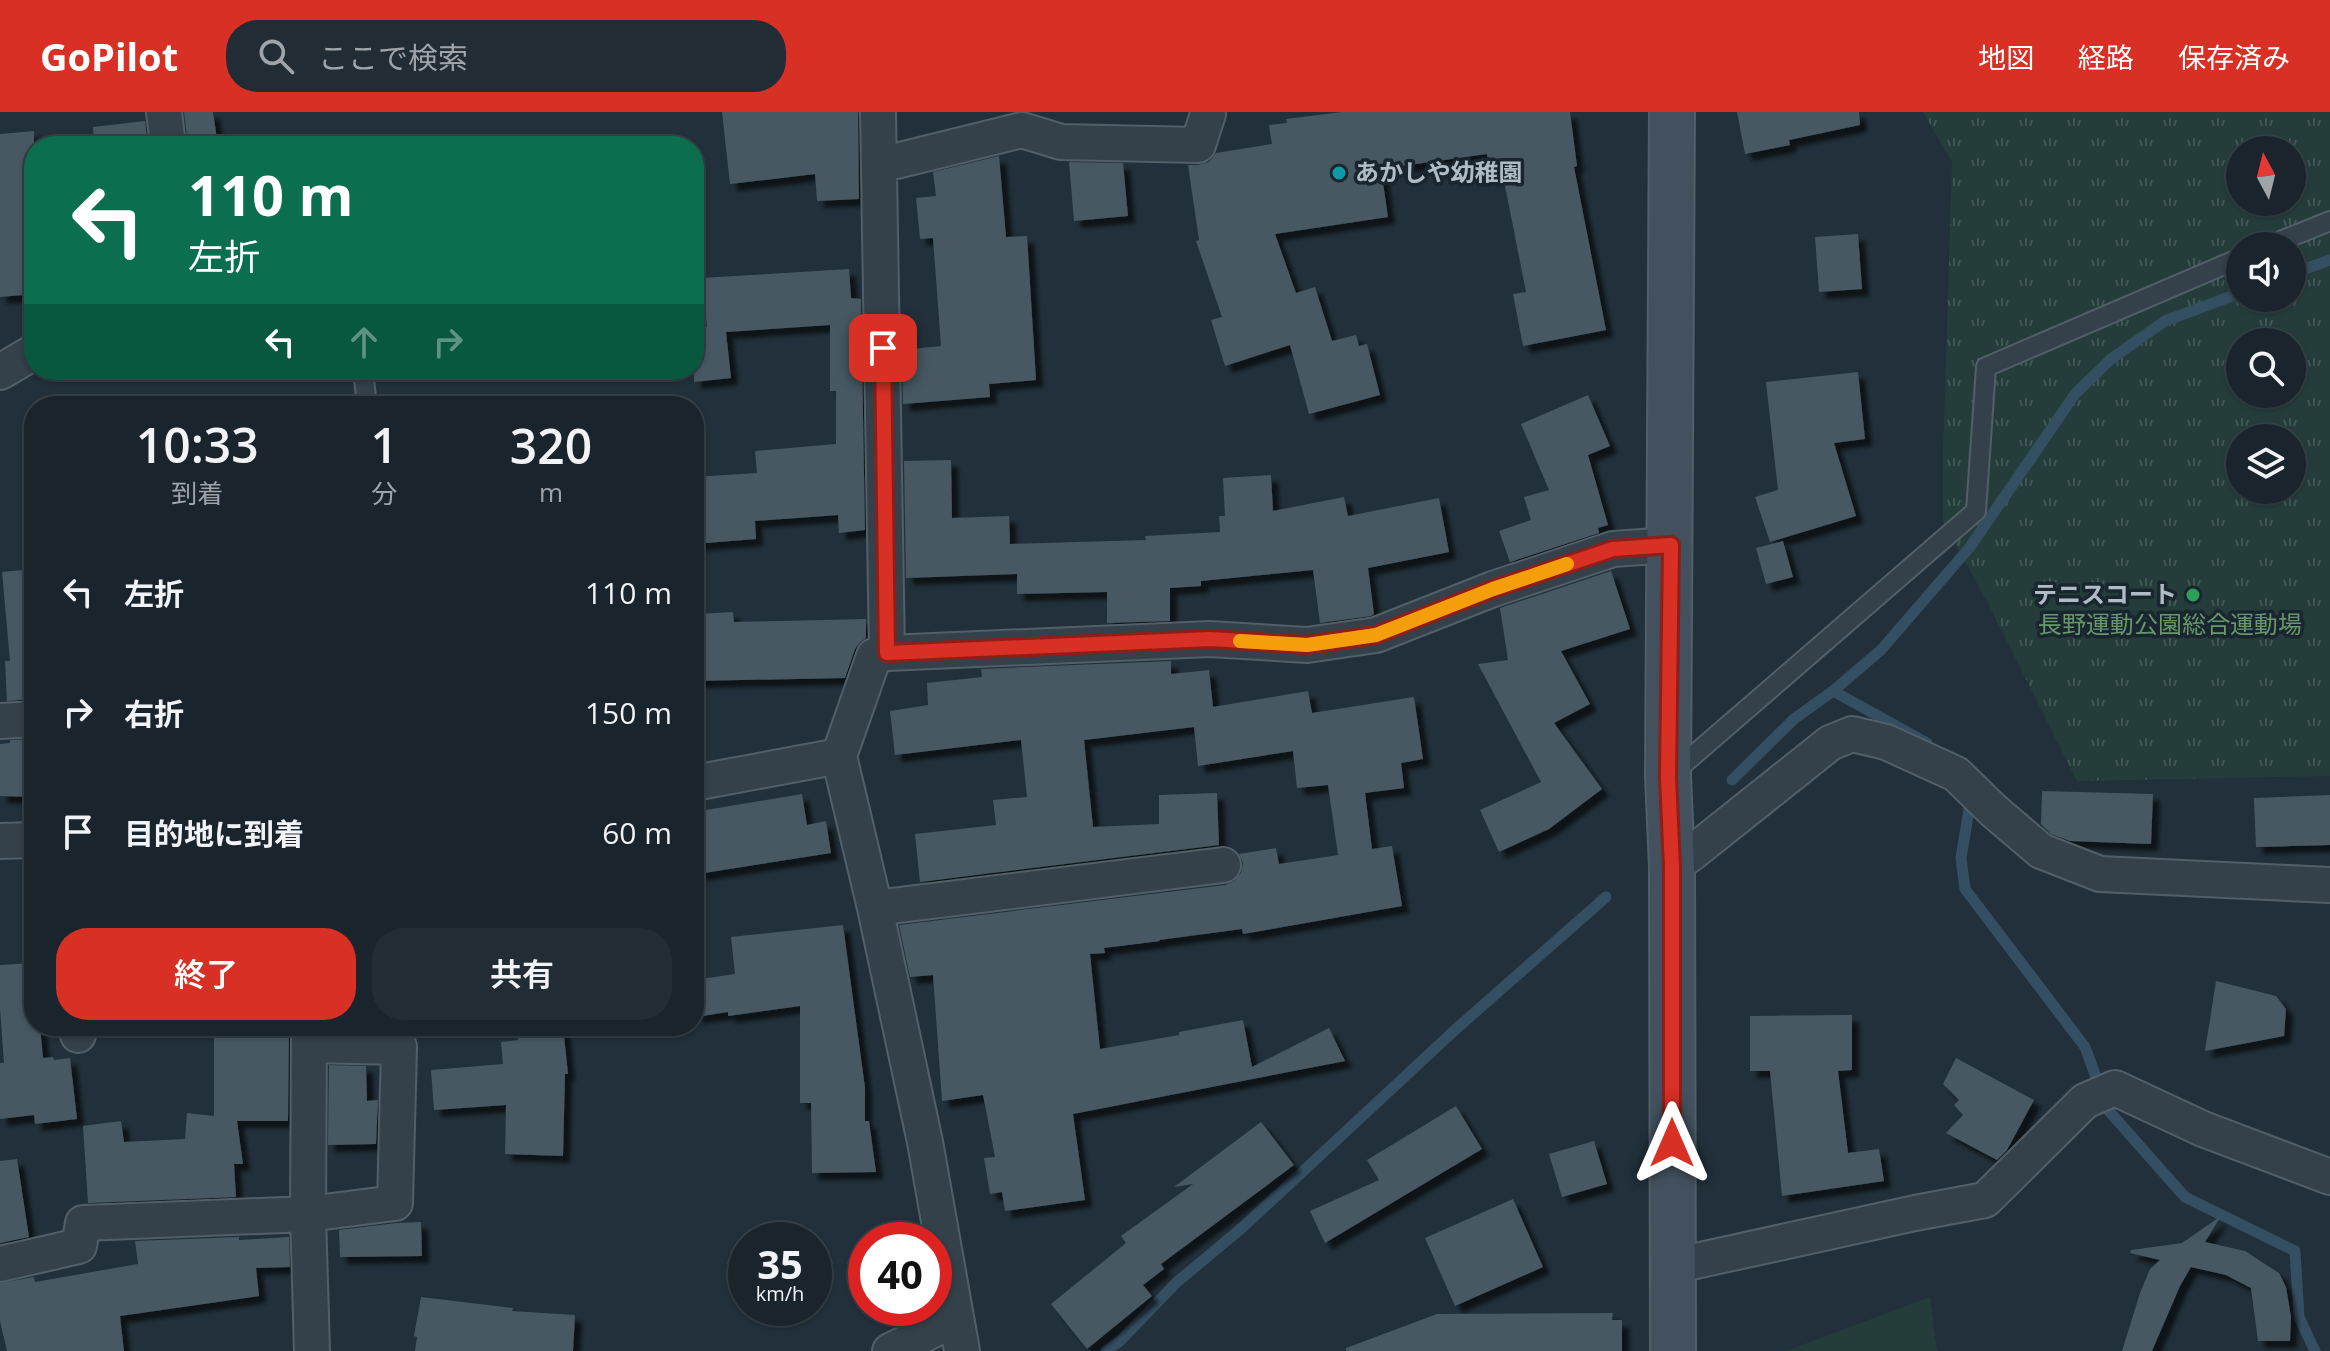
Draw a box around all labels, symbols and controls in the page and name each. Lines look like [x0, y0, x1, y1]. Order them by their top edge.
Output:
search box [226, 20, 786, 92]
text: GoPilot [40, 30, 178, 82]
icon: search [254, 34, 298, 78]
text: ここで検索 [318, 37, 468, 78]
text: 地図 [1978, 38, 2034, 76]
text: 経路 [2078, 38, 2134, 76]
text: 保存済み [2178, 38, 2290, 76]
north arrow [2226, 136, 2306, 216]
map controls [2226, 136, 2306, 504]
place label: あかしや幼稚園 [1355, 155, 1523, 188]
text: 110 m [188, 156, 354, 232]
marker: あかしや幼稚園 [1330, 164, 1348, 182]
icon: left [56, 168, 160, 272]
text: 左折 [188, 232, 260, 281]
button: sound [2226, 232, 2306, 312]
pin [849, 314, 917, 382]
icon: left [258, 320, 302, 364]
icon: ahead [342, 320, 386, 364]
icon: right [426, 320, 470, 364]
icon: arrive [861, 326, 905, 370]
button: search [2226, 328, 2306, 408]
text: 10:33 [136, 412, 259, 477]
text: 1 [371, 412, 398, 477]
text: 320 [510, 413, 592, 478]
button: layers [2226, 424, 2306, 504]
text: m [539, 474, 563, 510]
text: 到着 [171, 475, 223, 511]
text: 分 [371, 475, 397, 511]
icon: left [56, 570, 100, 614]
text: 110 m [585, 572, 672, 613]
text: 左折 [124, 573, 184, 614]
place label: テニスコート [2033, 577, 2177, 610]
marker: テニスコート [2184, 586, 2202, 604]
park label: 長野運動公園総合運動場 [2038, 607, 2302, 640]
icon: right [56, 690, 100, 734]
text: 150 m [585, 692, 672, 733]
text: 右折 [124, 693, 184, 734]
icon: arrive [56, 810, 100, 854]
text: 60 m [602, 812, 672, 853]
text: 目的地に到着 [124, 813, 304, 854]
button: 終了 [56, 928, 356, 1020]
button: 共有 [372, 928, 672, 1020]
position arrow [1630, 1101, 1714, 1185]
speed limit sign: 40 [848, 1222, 952, 1326]
text: 35 [757, 1236, 803, 1291]
text: km/h [756, 1280, 804, 1307]

